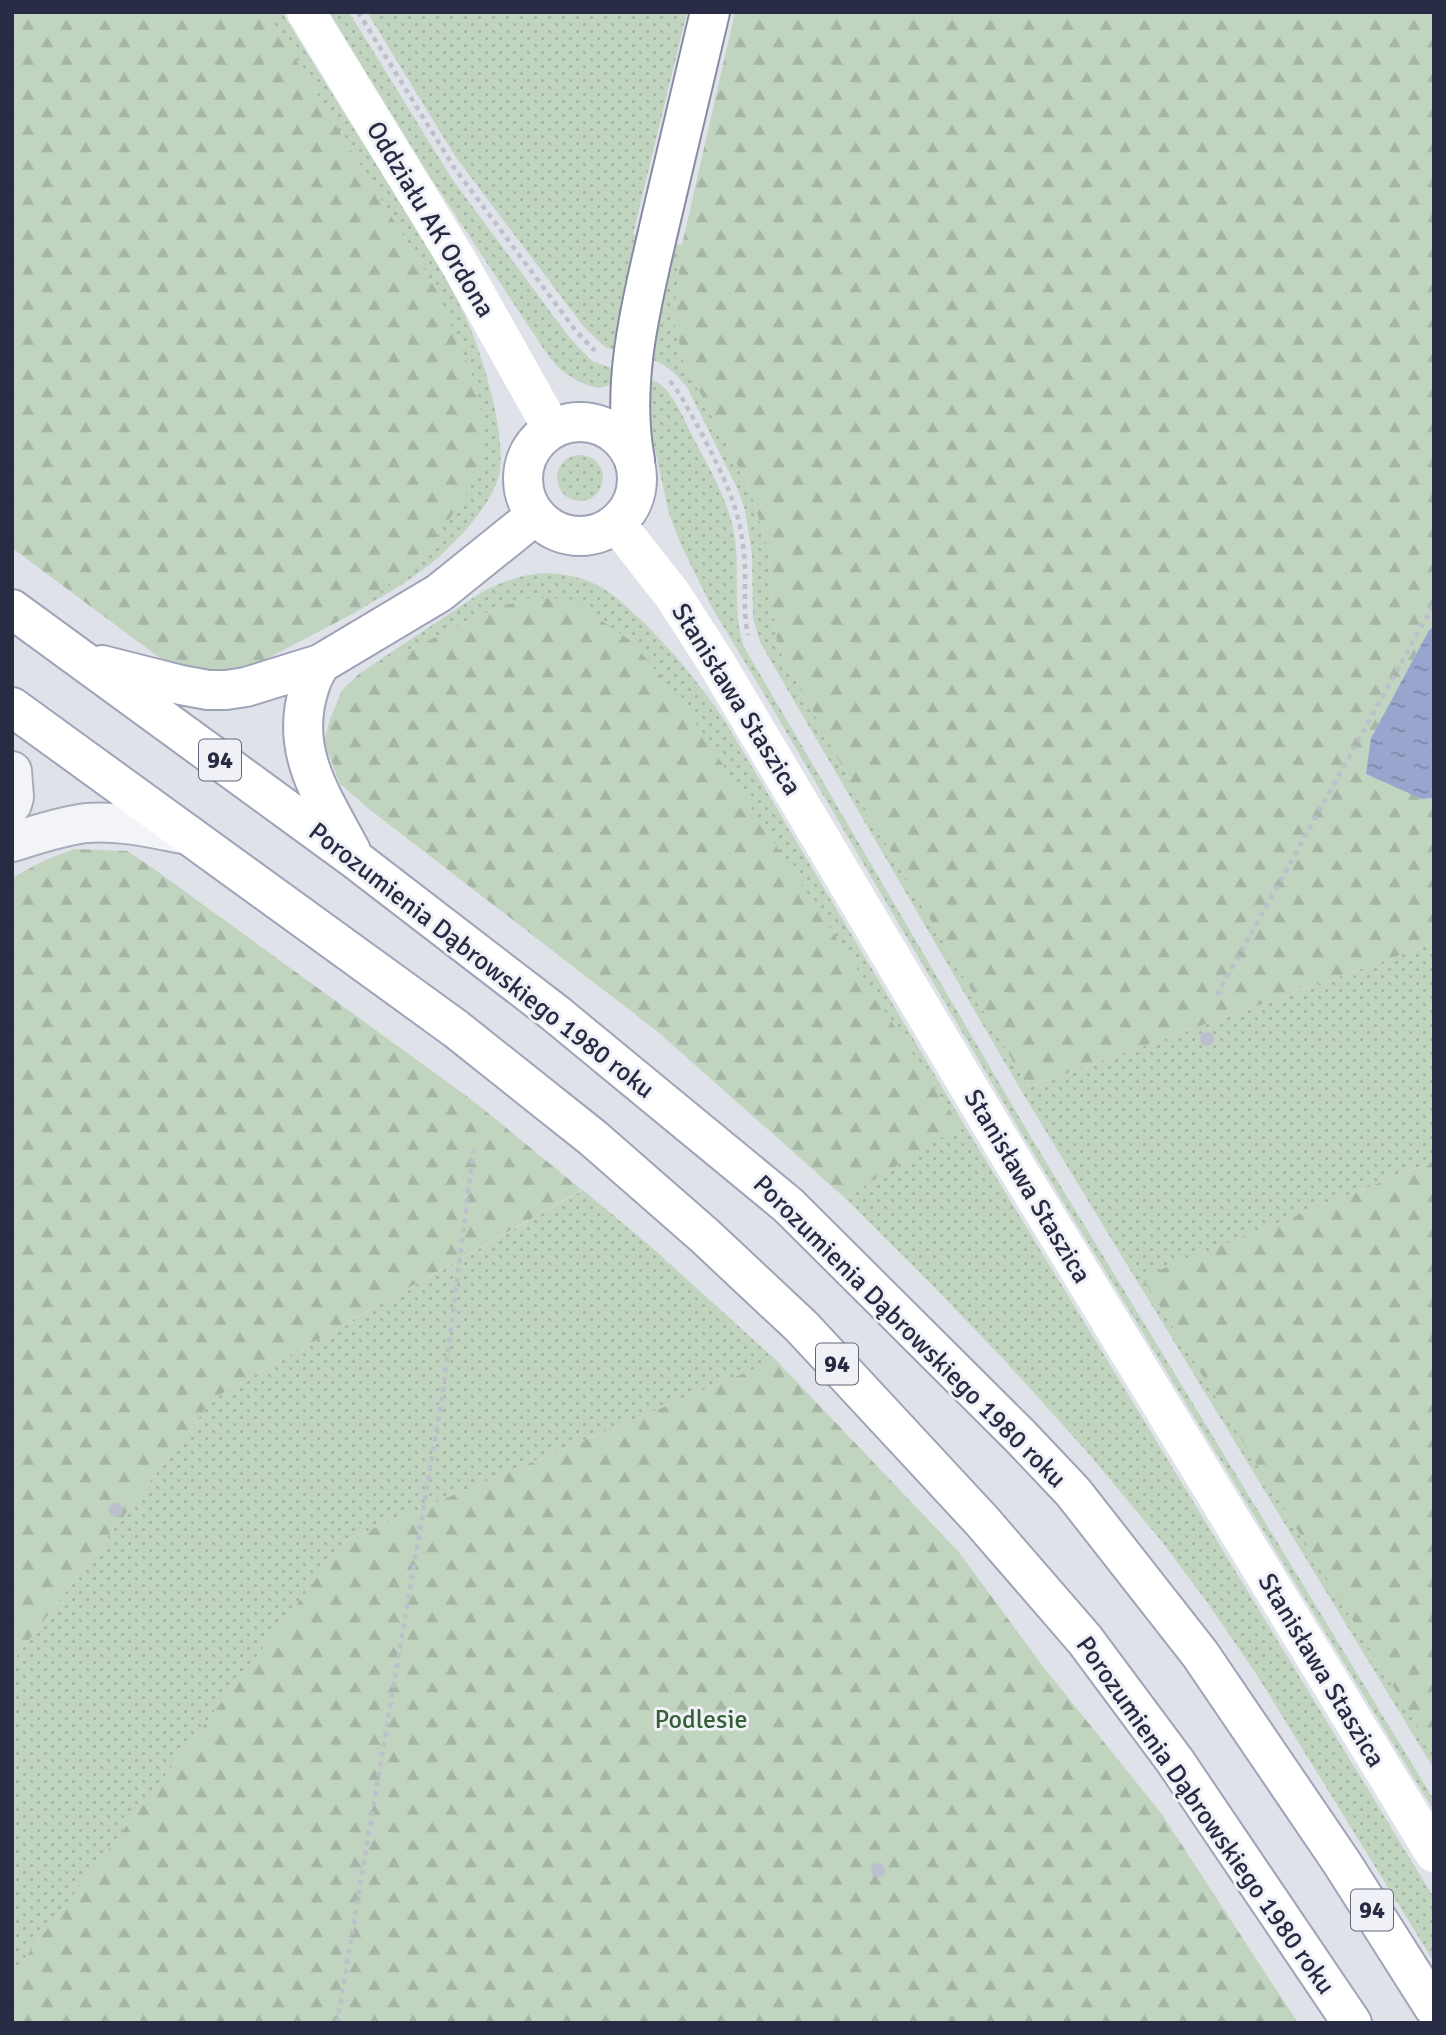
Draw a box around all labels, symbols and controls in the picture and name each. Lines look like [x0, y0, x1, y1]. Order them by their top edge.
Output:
street label: Oddziału AK Ordona [359, 116, 501, 323]
street label: Stanisława Staszica [664, 598, 808, 802]
road number: 94 [199, 740, 241, 780]
street label: Porozumienia Dąbrowskiego 1980 roku [302, 816, 661, 1106]
street label: Stanisława Staszica [957, 1084, 1098, 1289]
street label: Porozumienia Dąbrowskiego 1980 roku [746, 1168, 1073, 1495]
road number: 94 [816, 1344, 858, 1384]
street label: Stanisława Staszica [1251, 1568, 1392, 1773]
street label: Porozumienia Dąbrowskiego 1980 roku [1069, 1630, 1342, 2001]
park label: Podlesie [654, 1704, 748, 1736]
road number: 94 [1351, 1889, 1393, 1930]

